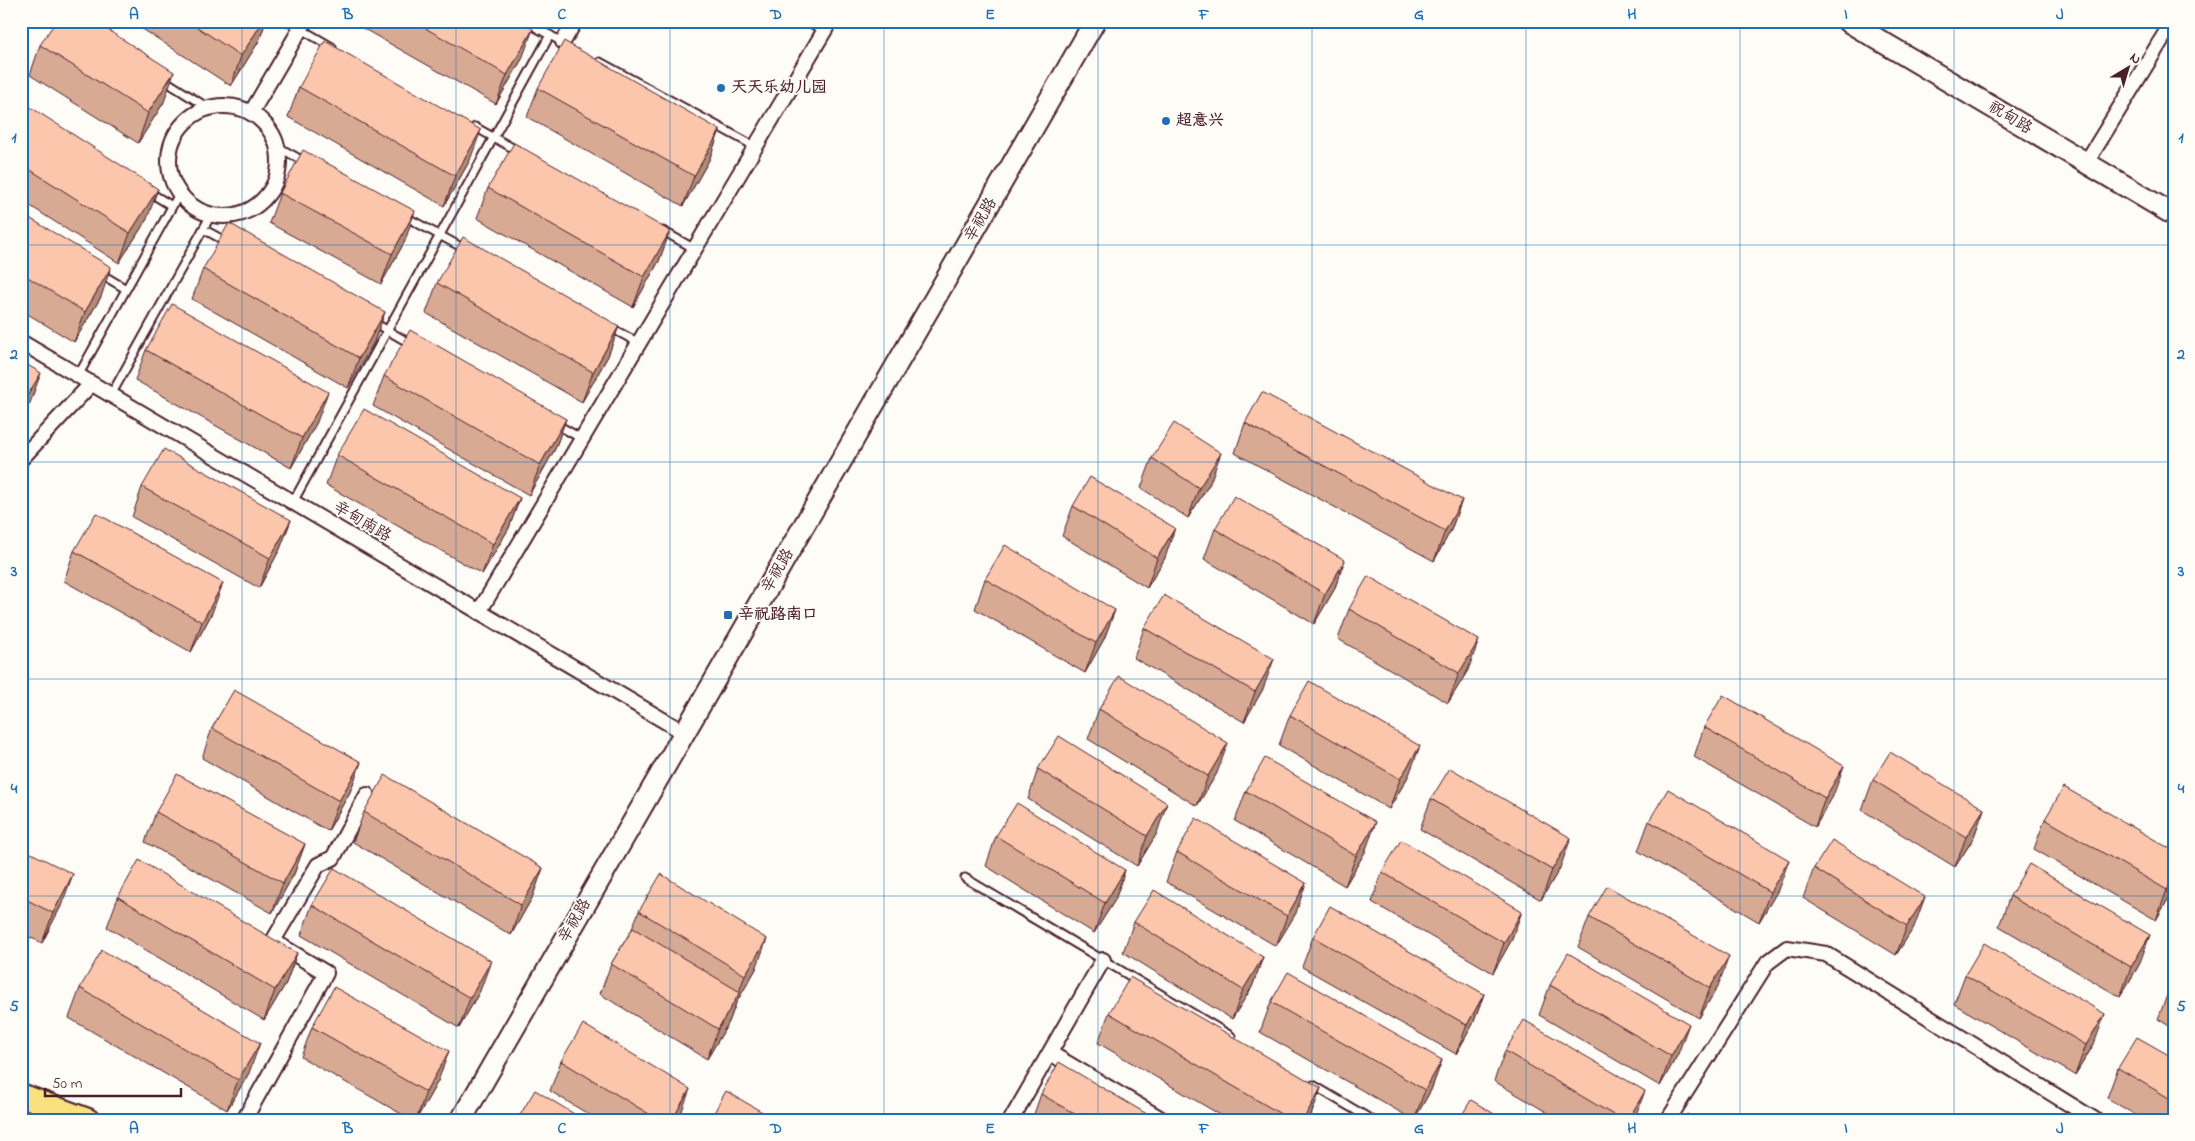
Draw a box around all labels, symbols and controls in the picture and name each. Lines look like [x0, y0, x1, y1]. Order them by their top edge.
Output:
text: A [129, 3, 139, 27]
text: B [342, 3, 354, 27]
text: C [558, 3, 567, 27]
text: D [769, 3, 782, 27]
text: E [985, 3, 995, 27]
text: F [1198, 3, 1210, 27]
text: G [1414, 3, 1424, 27]
text: H [1627, 3, 1637, 27]
text: I [1844, 3, 1848, 27]
text: J [2056, 3, 2064, 27]
north arrow [2102, 42, 2152, 92]
text: N [2125, 48, 2145, 70]
place label: 天天乐幼儿园 [731, 76, 827, 100]
marker: 天天乐幼儿园 [715, 82, 727, 94]
street label: 祝甸路 [1983, 95, 2037, 141]
place label: 超意兴 [1176, 109, 1224, 133]
marker: 超意兴 [1160, 115, 1172, 127]
text: 1 [11, 126, 17, 150]
text: 1 [2178, 126, 2184, 150]
street label: 辛祝路 [959, 193, 1003, 247]
text: 2 [9, 343, 18, 367]
text: 2 [2176, 343, 2185, 367]
street label: 辛甸南路 [328, 496, 396, 548]
street label: 辛祝路 [756, 544, 800, 598]
text: 3 [10, 560, 18, 584]
text: 3 [2177, 560, 2185, 584]
place label: 辛祝路南口 [738, 603, 818, 627]
marker: 辛祝路南口 [722, 609, 734, 621]
text: 4 [10, 777, 18, 801]
text: 4 [2177, 777, 2185, 801]
street label: 辛祝路 [553, 894, 597, 948]
text: 5 [9, 995, 19, 1019]
text: 5 [2176, 995, 2186, 1019]
scale bar [45, 1066, 181, 1098]
text: 50 m [52, 1073, 83, 1095]
text: A [129, 1117, 139, 1141]
text: B [342, 1117, 354, 1141]
text: C [558, 1117, 567, 1141]
text: D [769, 1117, 782, 1141]
text: E [985, 1117, 995, 1141]
text: F [1198, 1117, 1210, 1141]
text: G [1414, 1117, 1424, 1141]
text: H [1627, 1117, 1637, 1141]
text: I [1844, 1117, 1848, 1141]
text: J [2056, 1117, 2064, 1141]

